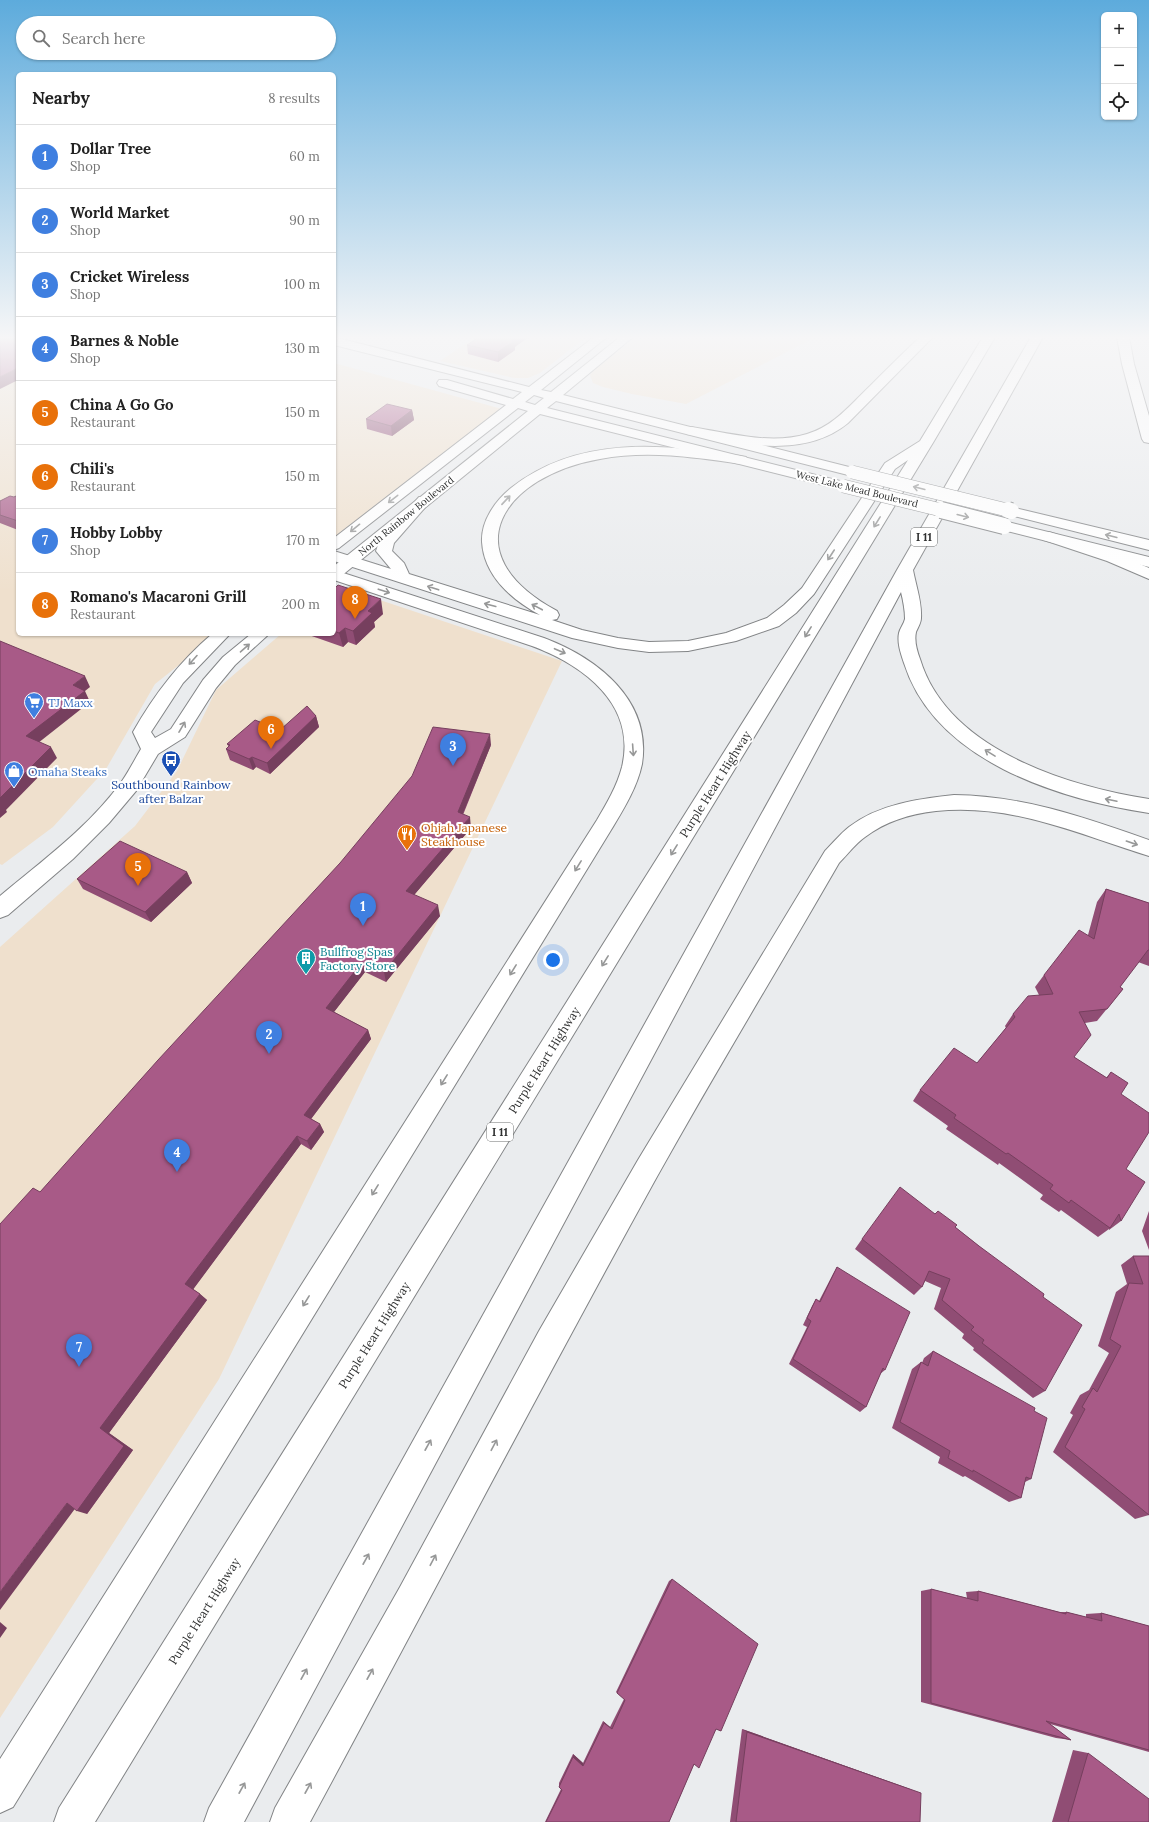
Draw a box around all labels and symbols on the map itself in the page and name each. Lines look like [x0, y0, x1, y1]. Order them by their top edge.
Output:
street label: West Lake Mead Boulevard [795, 468, 919, 510]
street label: North Rainbow Boulevard [356, 473, 456, 559]
one-way arrow [913, 484, 926, 492]
one-way arrow [387, 494, 398, 503]
one-way arrow [502, 495, 511, 505]
one-way arrow [956, 512, 969, 520]
one-way arrow [872, 516, 880, 528]
one-way arrow [349, 524, 360, 533]
road number: I 11 [911, 528, 937, 546]
one-way arrow [1105, 532, 1118, 539]
one-way arrow [827, 549, 835, 561]
one-way arrow [427, 584, 440, 591]
pin: 8 [342, 586, 368, 619]
one-way arrow [378, 588, 391, 595]
one-way arrow [483, 601, 496, 608]
one-way arrow [531, 603, 543, 611]
one-way arrow [804, 626, 812, 638]
one-way arrow [239, 643, 250, 652]
one-way arrow [554, 648, 566, 656]
one-way arrow [189, 654, 198, 664]
supermarket icon: TJ Maxx [23, 691, 45, 719]
place label: TJ Maxx [48, 695, 94, 710]
pin: 6 [258, 716, 284, 749]
one-way arrow [178, 721, 186, 733]
street label: Purple Heart Highway [676, 727, 754, 840]
pin: 3 [440, 733, 466, 766]
one-way arrow [629, 743, 636, 756]
one-way arrow [984, 748, 996, 756]
bus stop icon: Southbound Rainbow after Balzar [160, 749, 182, 777]
shop icon: Omaha Steaks [3, 760, 25, 788]
place label: Omaha Steaks [28, 764, 108, 779]
place label: Southbound Rainbow after Balzar [111, 777, 231, 806]
one-way arrow [1104, 796, 1117, 804]
place label: Ohjah Japanese Steakhouse [421, 820, 508, 849]
restaurant icon: Ohjah Japanese Steakhouse [396, 823, 418, 851]
one-way arrow [1126, 839, 1138, 847]
one-way arrow [669, 844, 677, 856]
pin: 5 [125, 853, 151, 886]
one-way arrow [574, 860, 582, 871]
pin: 1 [350, 893, 376, 926]
place label: Bullfrog Spas Factory Store [320, 944, 396, 973]
building icon: Bullfrog Spas Factory Store [295, 947, 317, 975]
your location [543, 950, 563, 970]
one-way arrow [601, 955, 609, 967]
one-way arrow [508, 964, 516, 976]
street label: Purple Heart Highway [505, 1003, 583, 1116]
pin: 2 [256, 1021, 282, 1054]
one-way arrow [440, 1074, 448, 1085]
road number: I 11 [487, 1123, 513, 1141]
pin: 4 [164, 1139, 190, 1172]
one-way arrow [371, 1184, 379, 1195]
street label: Purple Heart Highway [335, 1278, 413, 1391]
one-way arrow [302, 1295, 310, 1307]
pin: 7 [66, 1334, 92, 1367]
one-way arrow [425, 1439, 432, 1451]
one-way arrow [491, 1440, 498, 1452]
street label: Purple Heart Highway [165, 1554, 243, 1667]
one-way arrow [363, 1554, 370, 1566]
one-way arrow [429, 1554, 437, 1566]
one-way arrow [300, 1668, 308, 1680]
one-way arrow [367, 1668, 375, 1680]
one-way arrow [238, 1782, 246, 1794]
one-way arrow [304, 1782, 312, 1794]

